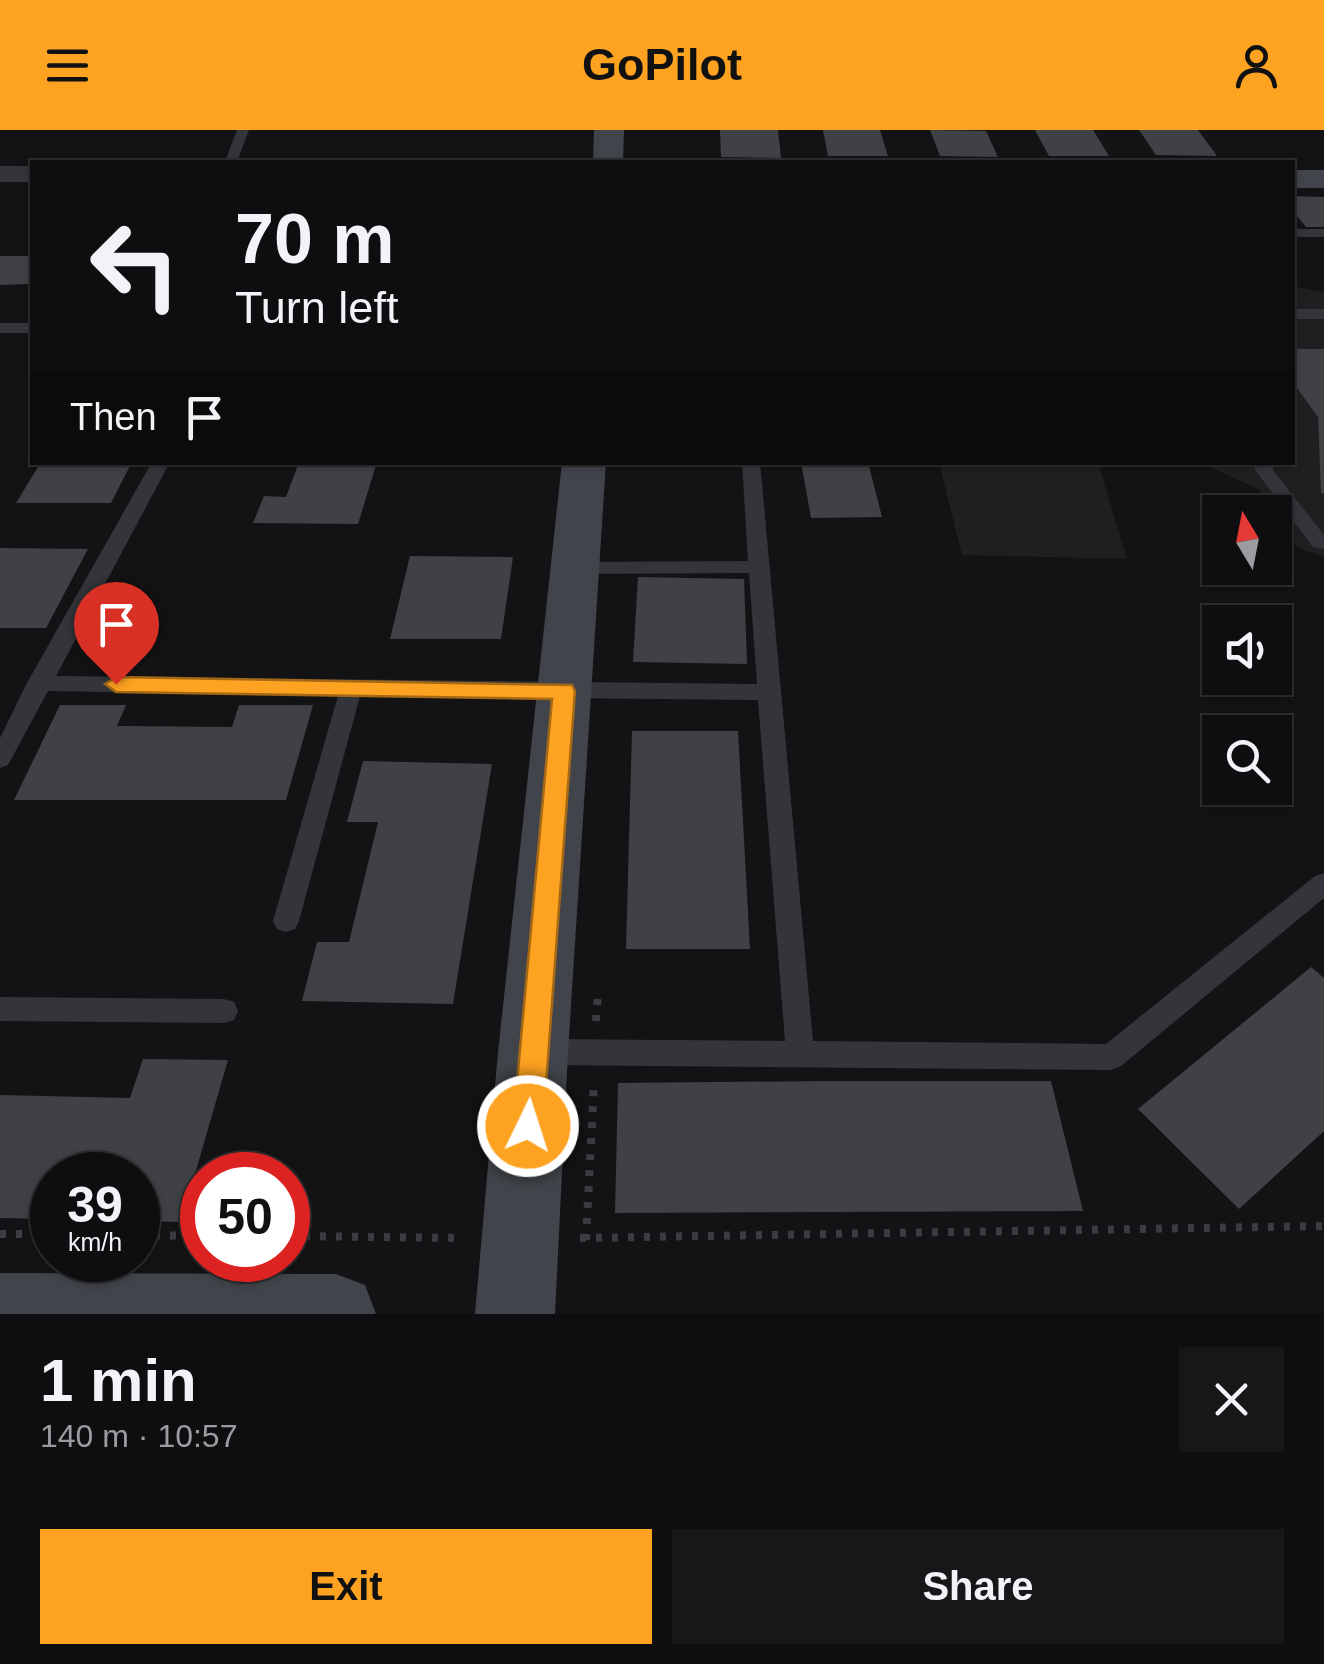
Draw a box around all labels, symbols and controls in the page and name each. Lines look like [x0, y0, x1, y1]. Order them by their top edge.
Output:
icon: menu [40, 38, 95, 93]
icon: person [1229, 38, 1284, 93]
text: GoPilot [582, 39, 742, 90]
icon: left [70, 200, 200, 330]
text: 70 m [235, 200, 395, 278]
text: Turn left [235, 282, 398, 333]
icon: arrive [177, 390, 232, 445]
text: Then [70, 396, 157, 438]
north arrow [1202, 495, 1292, 585]
map controls [1202, 495, 1292, 805]
pin [74, 582, 159, 685]
icon: arrive [89, 597, 144, 652]
button: sound [1202, 605, 1292, 695]
button: search [1202, 715, 1292, 805]
position arrow [476, 1074, 580, 1178]
speed limit sign: 50 [180, 1152, 310, 1282]
text: 39 [67, 1177, 123, 1233]
text: km/h [68, 1228, 122, 1256]
text: 1 min [40, 1347, 197, 1414]
button: close [1179, 1347, 1284, 1452]
text: 140 m · 10:57 [40, 1418, 237, 1454]
button: Exit [40, 1529, 652, 1644]
button: Share [672, 1529, 1284, 1644]

